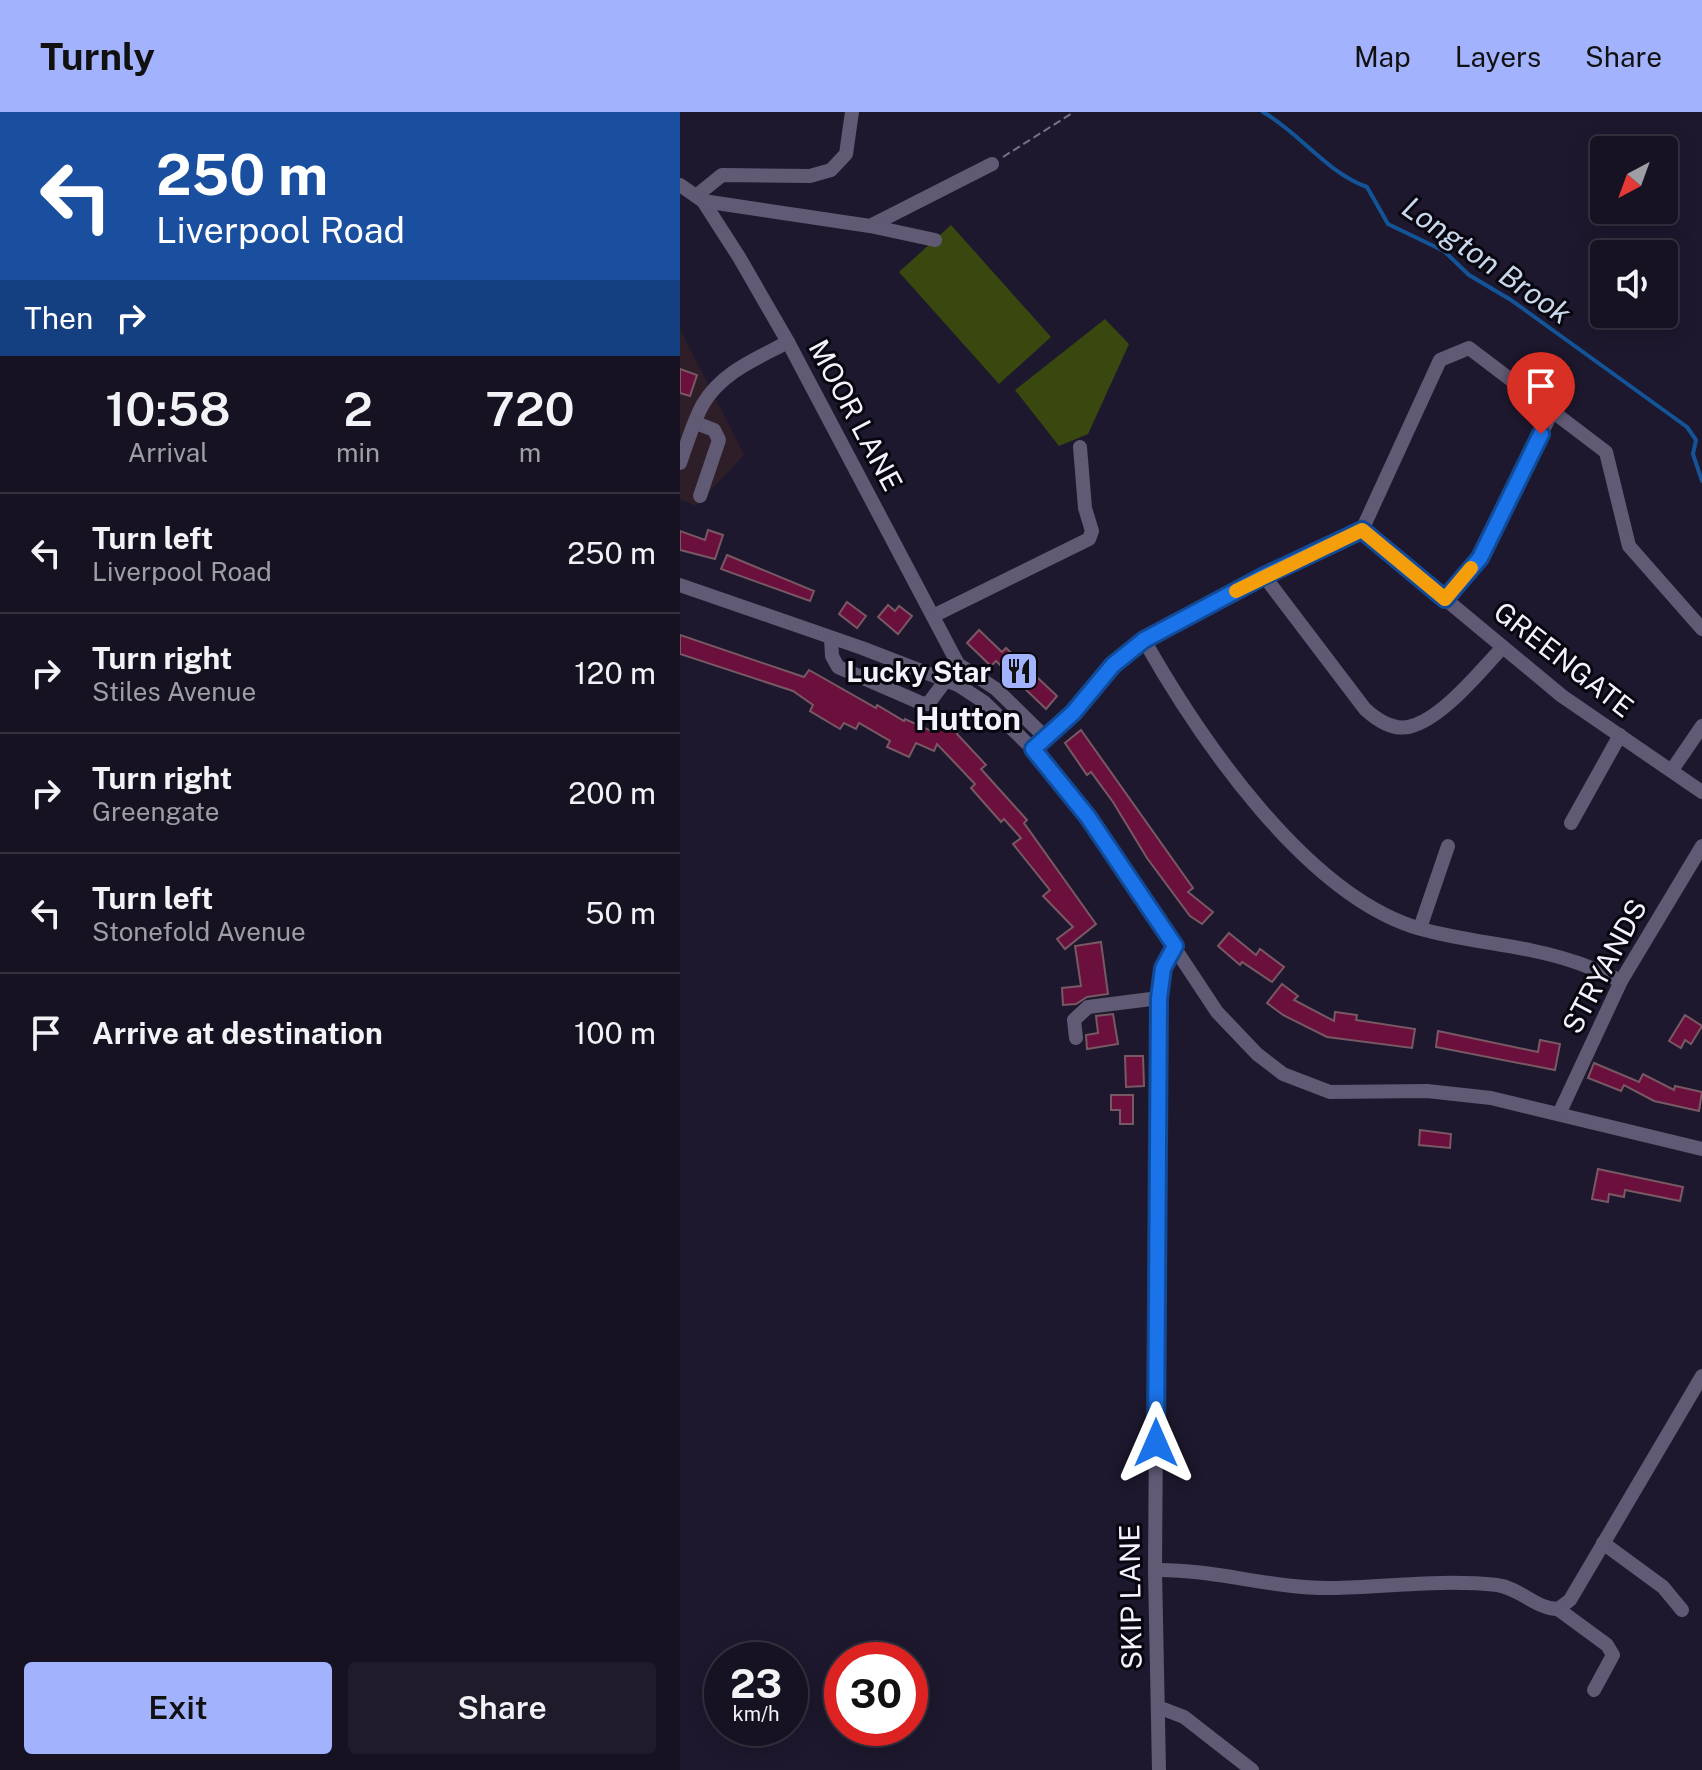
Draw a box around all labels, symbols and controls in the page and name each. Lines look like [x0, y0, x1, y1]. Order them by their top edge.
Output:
text: Turnly [40, 34, 155, 79]
text: Map [1354, 40, 1411, 73]
text: Layers [1455, 40, 1541, 73]
text: Share [1585, 40, 1662, 73]
north arrow [1590, 136, 1678, 224]
map controls [1590, 136, 1678, 328]
text: 250 m [156, 142, 328, 208]
icon: left [24, 144, 128, 248]
water label: Longton Brook [1396, 189, 1579, 332]
text: Liverpool Road [156, 209, 405, 251]
button: sound [1590, 240, 1678, 328]
icon: right [109, 296, 153, 340]
text: Then [24, 300, 93, 336]
street label: MOOR LANE [802, 334, 910, 496]
pin [1507, 352, 1575, 434]
icon: arrive [1519, 364, 1563, 408]
text: 10:58 [105, 380, 231, 437]
text: 2 [343, 380, 373, 437]
text: 720 [485, 380, 575, 437]
text: Arrival [128, 437, 208, 468]
text: min [336, 437, 380, 468]
text: m [519, 437, 541, 468]
text: Turn left [92, 520, 213, 556]
icon: left [24, 531, 68, 575]
text: 250 m [567, 535, 656, 571]
text: Liverpool Road [92, 556, 272, 587]
street label: GREENGATE [1488, 594, 1640, 724]
text: Turn right [92, 640, 232, 676]
restaurant icon: Lucky Star [998, 650, 1040, 692]
icon: right [24, 651, 68, 695]
text: 120 m [574, 655, 656, 691]
place label: Lucky Star [846, 655, 991, 688]
text: Stiles Avenue [92, 676, 256, 707]
district label: Hutton [915, 700, 1021, 737]
text: Turn right [92, 760, 232, 796]
icon: right [24, 771, 68, 815]
text: 200 m [568, 775, 656, 811]
text: Greengate [92, 796, 220, 827]
text: Turn left [92, 880, 213, 916]
icon: left [24, 891, 68, 935]
street label: STRYANDS [1555, 893, 1653, 1039]
text: 50 m [585, 895, 656, 931]
text: Stonefold Avenue [92, 916, 306, 947]
icon: arrive [24, 1011, 68, 1055]
text: Arrive at destination [92, 1015, 383, 1051]
text: 100 m [574, 1015, 656, 1051]
position arrow [1114, 1401, 1198, 1485]
street label: SKIP LANE [1112, 1524, 1148, 1670]
speed limit sign: 30 [824, 1642, 928, 1746]
text: 23 [730, 1660, 782, 1707]
button: Exit [24, 1662, 332, 1754]
button: Share [348, 1662, 656, 1754]
text: km/h [732, 1702, 780, 1726]

